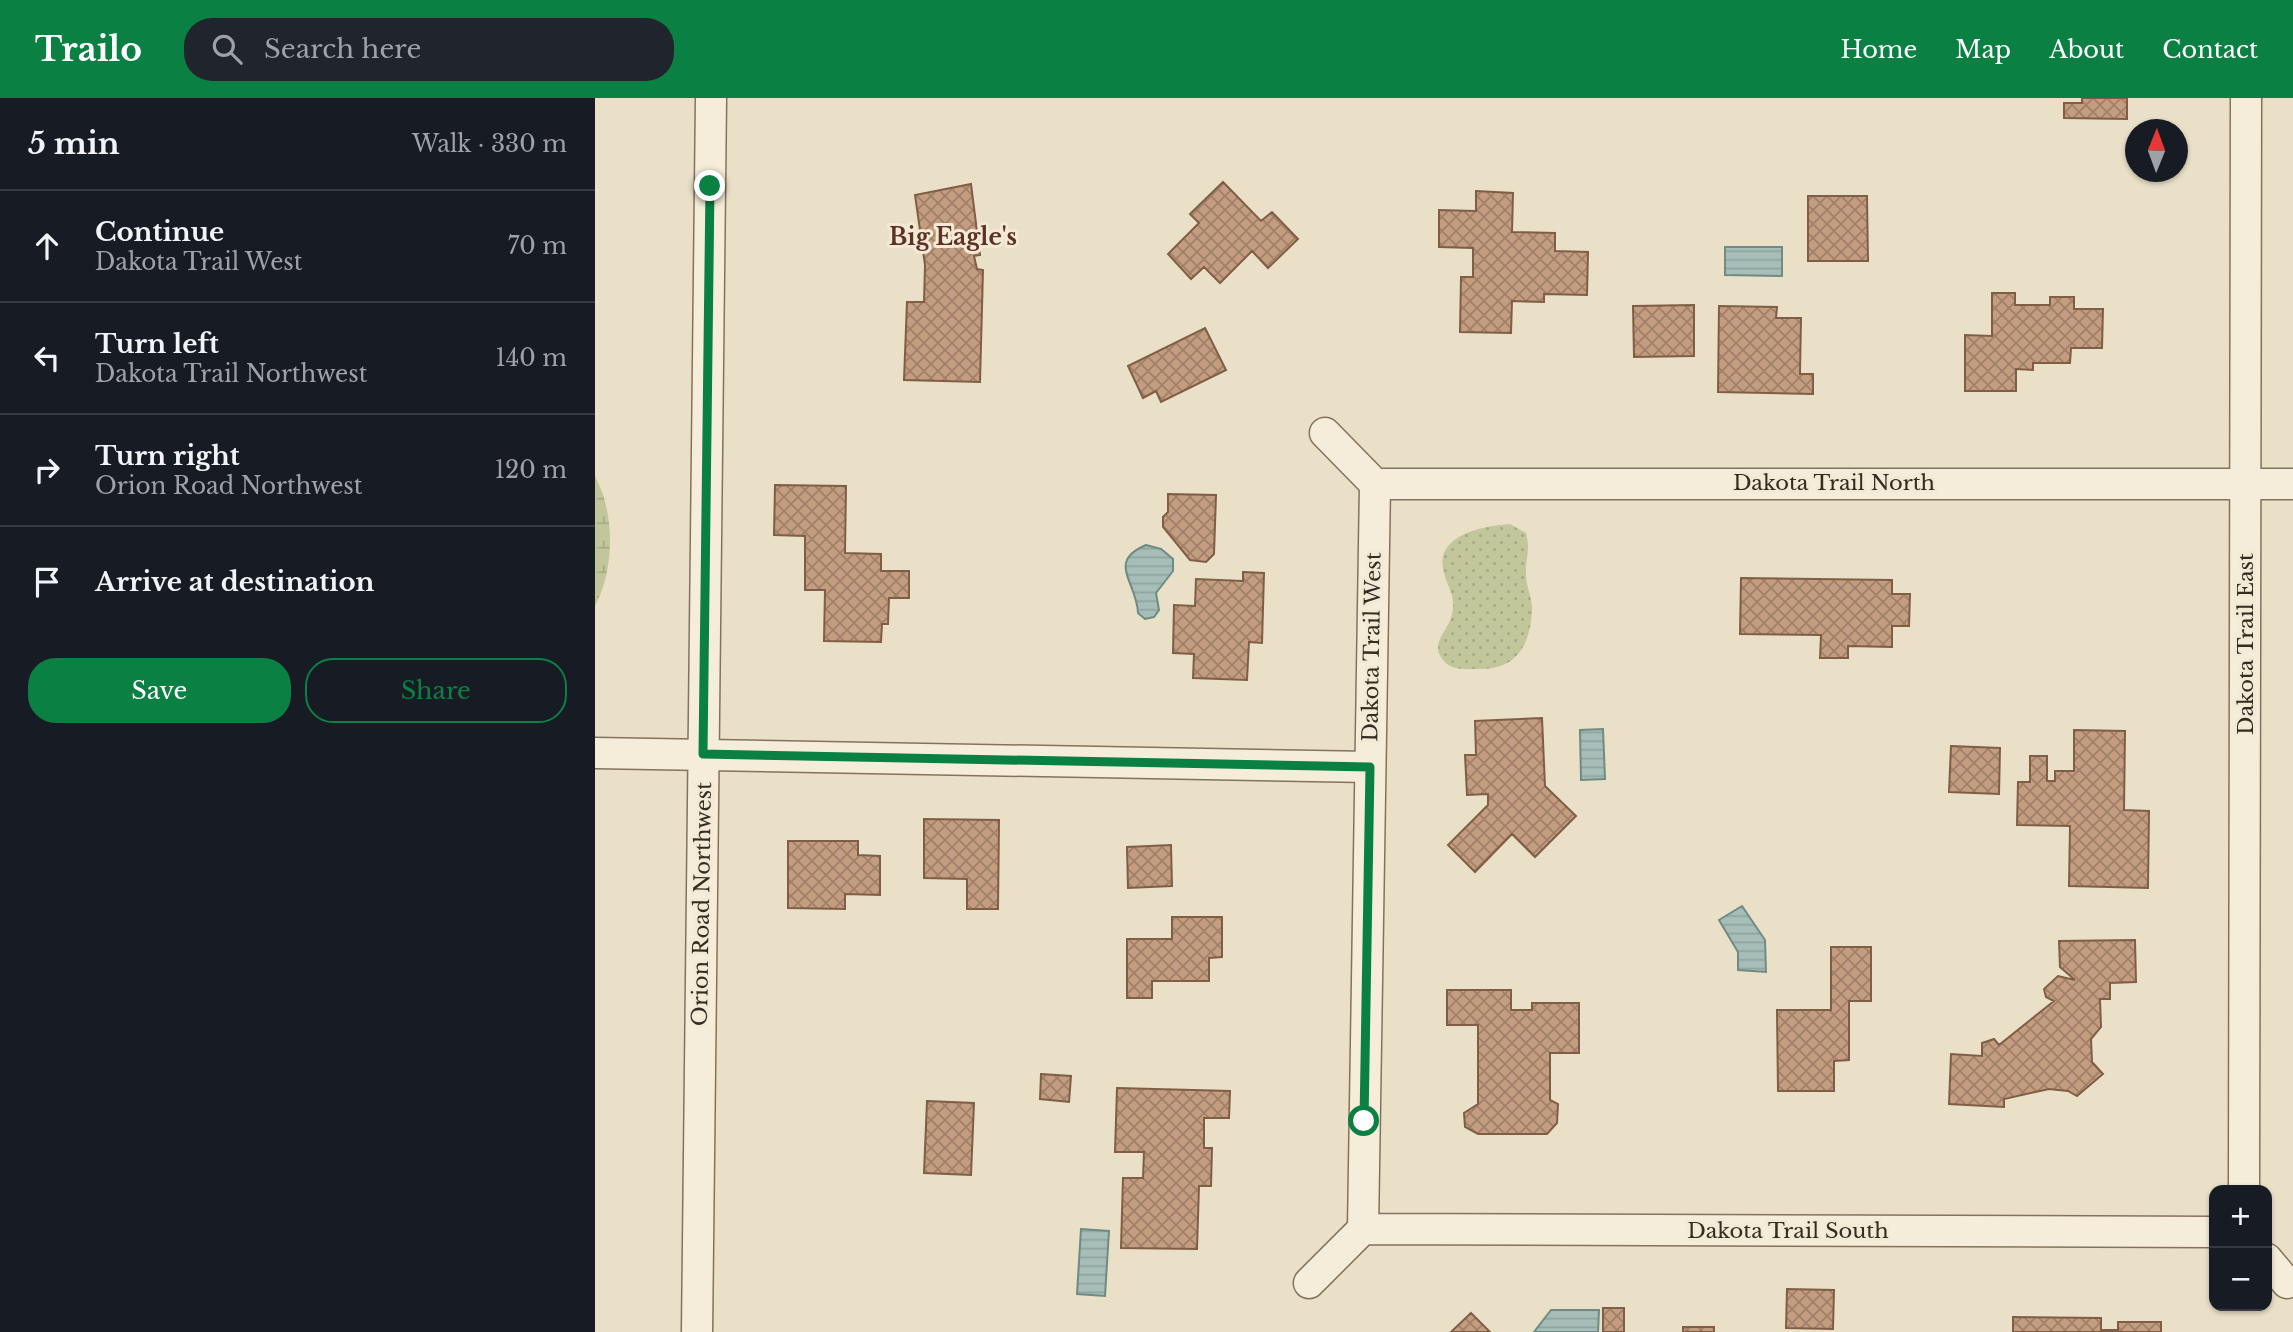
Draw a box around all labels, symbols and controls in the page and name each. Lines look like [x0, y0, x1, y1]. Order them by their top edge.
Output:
search box [184, 18, 674, 81]
text: Trailo [35, 29, 142, 70]
icon: search [208, 30, 246, 68]
text: Search here [264, 33, 421, 65]
text: Home [1841, 35, 1917, 64]
text: Map [1955, 35, 2011, 64]
text: About [2049, 35, 2124, 64]
text: Contact [2162, 35, 2258, 64]
north arrow [2125, 119, 2188, 182]
text: 5 min [28, 125, 120, 162]
text: Walk · 330 m [412, 130, 567, 158]
route end [694, 170, 725, 201]
text: Continue [95, 216, 224, 248]
district label: Big Eagle's [889, 223, 1017, 251]
icon: ahead [28, 227, 66, 265]
text: 70 m [508, 232, 567, 260]
text: Dakota Trail West [95, 248, 302, 276]
text: Turn left [95, 328, 219, 360]
icon: left [28, 339, 66, 377]
text: 140 m [496, 344, 567, 372]
text: Dakota Trail Northwest [95, 360, 367, 388]
text: Turn right [95, 440, 240, 472]
icon: right [28, 451, 66, 489]
text: 120 m [495, 456, 567, 484]
street label: Dakota Trail North [1733, 470, 1935, 496]
text: Orion Road Northwest [95, 472, 363, 500]
street label: Dakota Trail West [1357, 552, 1387, 742]
street label: Dakota Trail East [2233, 553, 2259, 735]
icon: arrive [28, 563, 66, 601]
text: Arrive at destination [95, 566, 375, 598]
button: Save [28, 658, 291, 723]
button: Share [305, 658, 567, 723]
street label: Orion Road Northwest [687, 782, 717, 1026]
route start [1348, 1105, 1379, 1136]
map controls [2209, 1185, 2272, 1311]
button: + [2209, 1185, 2272, 1248]
street label: Dakota Trail South [1687, 1218, 1889, 1244]
button: − [2209, 1248, 2272, 1311]

